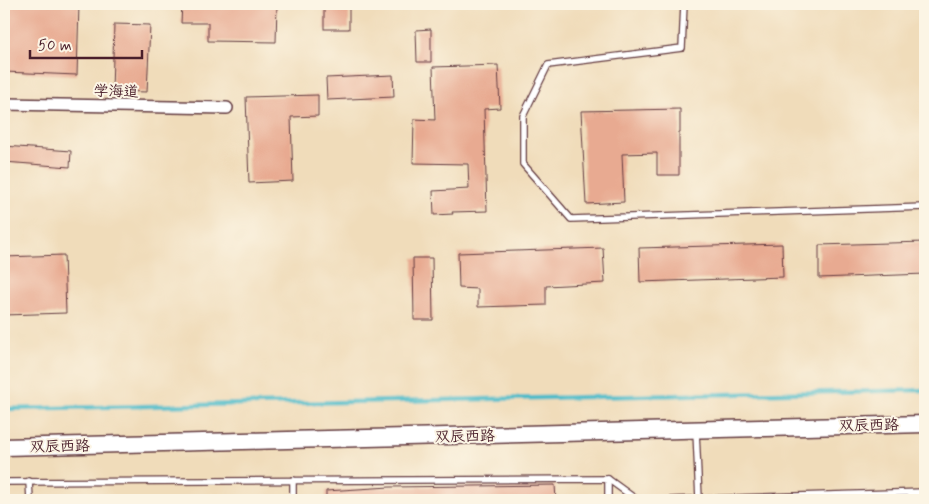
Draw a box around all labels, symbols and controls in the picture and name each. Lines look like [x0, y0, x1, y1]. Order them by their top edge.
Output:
scale bar [30, 28, 142, 60]
text: 50 m [38, 36, 72, 56]
street label: 学海道 [93, 82, 139, 102]
street label: 双辰西路 [839, 415, 899, 437]
street label: 双辰西路 [435, 426, 495, 448]
street label: 双辰西路 [30, 436, 90, 458]

